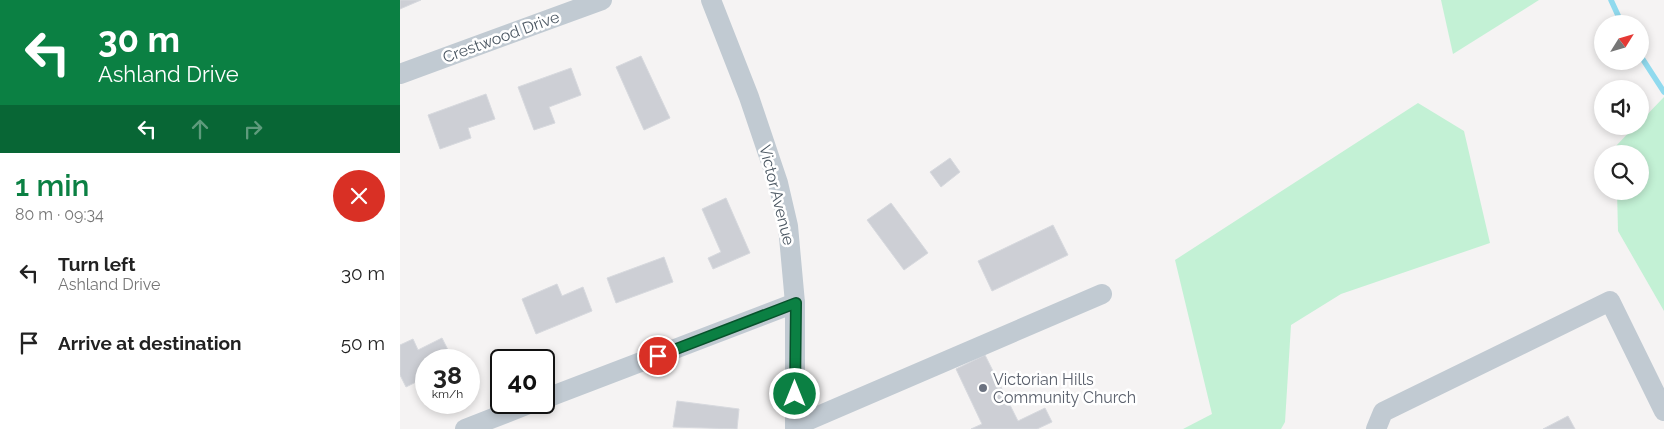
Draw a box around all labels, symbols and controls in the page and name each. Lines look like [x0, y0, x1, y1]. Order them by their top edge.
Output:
street label: Crestwood Drive [440, 7, 562, 67]
north arrow [1594, 15, 1649, 70]
map controls [1594, 15, 1649, 200]
text: 30 m [98, 19, 180, 60]
icon: left [15, 20, 80, 85]
text: Ashland Drive [98, 61, 239, 87]
button: sound [1594, 80, 1649, 135]
icon: left [133, 115, 161, 143]
icon: ahead [186, 115, 214, 143]
icon: right [239, 115, 267, 143]
street label: Victor Avenue [755, 143, 799, 247]
button: search [1594, 145, 1649, 200]
text: 1 min [15, 168, 90, 203]
button: close [333, 170, 385, 222]
text: 80 m · 09:34 [15, 205, 104, 224]
text: Turn left [58, 253, 135, 275]
icon: left [15, 259, 43, 287]
text: 30 m [341, 262, 385, 284]
text: Ashland Drive [58, 275, 160, 294]
icon: arrive [15, 329, 43, 357]
text: Arrive at destination [58, 332, 242, 354]
text: 50 m [341, 332, 385, 354]
pin [637, 335, 679, 377]
icon: arrive [644, 342, 672, 370]
speed limit sign: 40 [490, 349, 555, 414]
text: 38 [433, 360, 462, 390]
position arrow [768, 367, 820, 419]
place label: Victorian Hills Community Church [993, 370, 1136, 407]
marker: Victorian Hills Community Church [977, 382, 989, 394]
text: km/h [432, 387, 463, 401]

